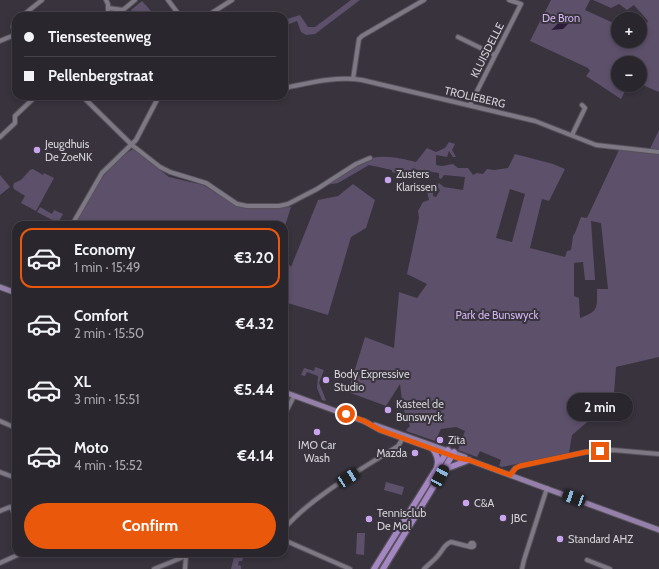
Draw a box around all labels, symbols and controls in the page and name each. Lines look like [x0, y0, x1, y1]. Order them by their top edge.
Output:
park label: De Bron [542, 11, 580, 25]
map controls [611, 12, 647, 92]
button: + [611, 12, 647, 48]
street label: KLUISDELLE [467, 20, 507, 80]
text: Tiensesteenweg [48, 28, 151, 46]
button: − [611, 56, 647, 92]
text: Pellenbergstraat [48, 67, 153, 85]
street label: TROLIEBERG [443, 83, 507, 111]
place label: Jeugdhuis De ZoeNK [44, 137, 93, 164]
marker: Jeugdhuis De ZoeNK [32, 145, 42, 155]
place label: Zusters Klarissen [396, 167, 437, 194]
marker: Zusters Klarissen [383, 175, 393, 185]
icon: car [26, 240, 62, 276]
text: Economy [74, 241, 135, 259]
text: €3.20 [234, 249, 274, 267]
text: 1 min · 15:49 [74, 259, 140, 275]
icon: car [26, 306, 62, 342]
text: Comfort [74, 307, 128, 325]
park label: Park de Bunswyck [456, 308, 538, 322]
text: €4.32 [236, 315, 274, 333]
text: 2 min · 15:50 [74, 325, 144, 341]
place label: Body Expressive Studio [334, 367, 410, 394]
icon: car [26, 372, 62, 408]
text: XL [74, 373, 91, 391]
marker: Body Expressive Studio [321, 375, 331, 385]
text: €5.44 [234, 381, 274, 399]
text: 3 min · 15:51 [74, 391, 140, 407]
callout: 2 min [567, 393, 633, 421]
place label: Kasteel de Bunswyck [396, 397, 444, 424]
text: 2 min [584, 399, 616, 415]
route start [337, 405, 355, 423]
marker: Kasteel de Bunswyck [383, 405, 393, 415]
marker: IMO Car Wash [312, 427, 322, 437]
place label: Zita [448, 433, 466, 447]
marker: Zita [435, 435, 445, 445]
icon: car [26, 438, 62, 474]
place label: IMO Car Wash [298, 438, 337, 465]
text: Moto [74, 439, 108, 457]
route end [591, 442, 609, 460]
place label: Mazda [376, 446, 408, 460]
text: €4.14 [237, 447, 274, 465]
marker: Mazda [410, 448, 420, 458]
text: 4 min · 15:52 [74, 457, 143, 473]
car [429, 463, 451, 489]
car [335, 466, 361, 490]
car [561, 488, 587, 508]
place label: C&A [474, 496, 494, 510]
marker: C&A [461, 498, 471, 508]
button: Confirm [24, 503, 276, 549]
place label: Tennisclub De Mol [377, 506, 426, 533]
place label: JBC [510, 511, 527, 525]
marker: JBC [498, 513, 508, 523]
marker: Tennisclub De Mol [364, 514, 374, 524]
place label: Standard AHZ [568, 532, 633, 546]
marker: Standard AHZ [555, 534, 565, 544]

